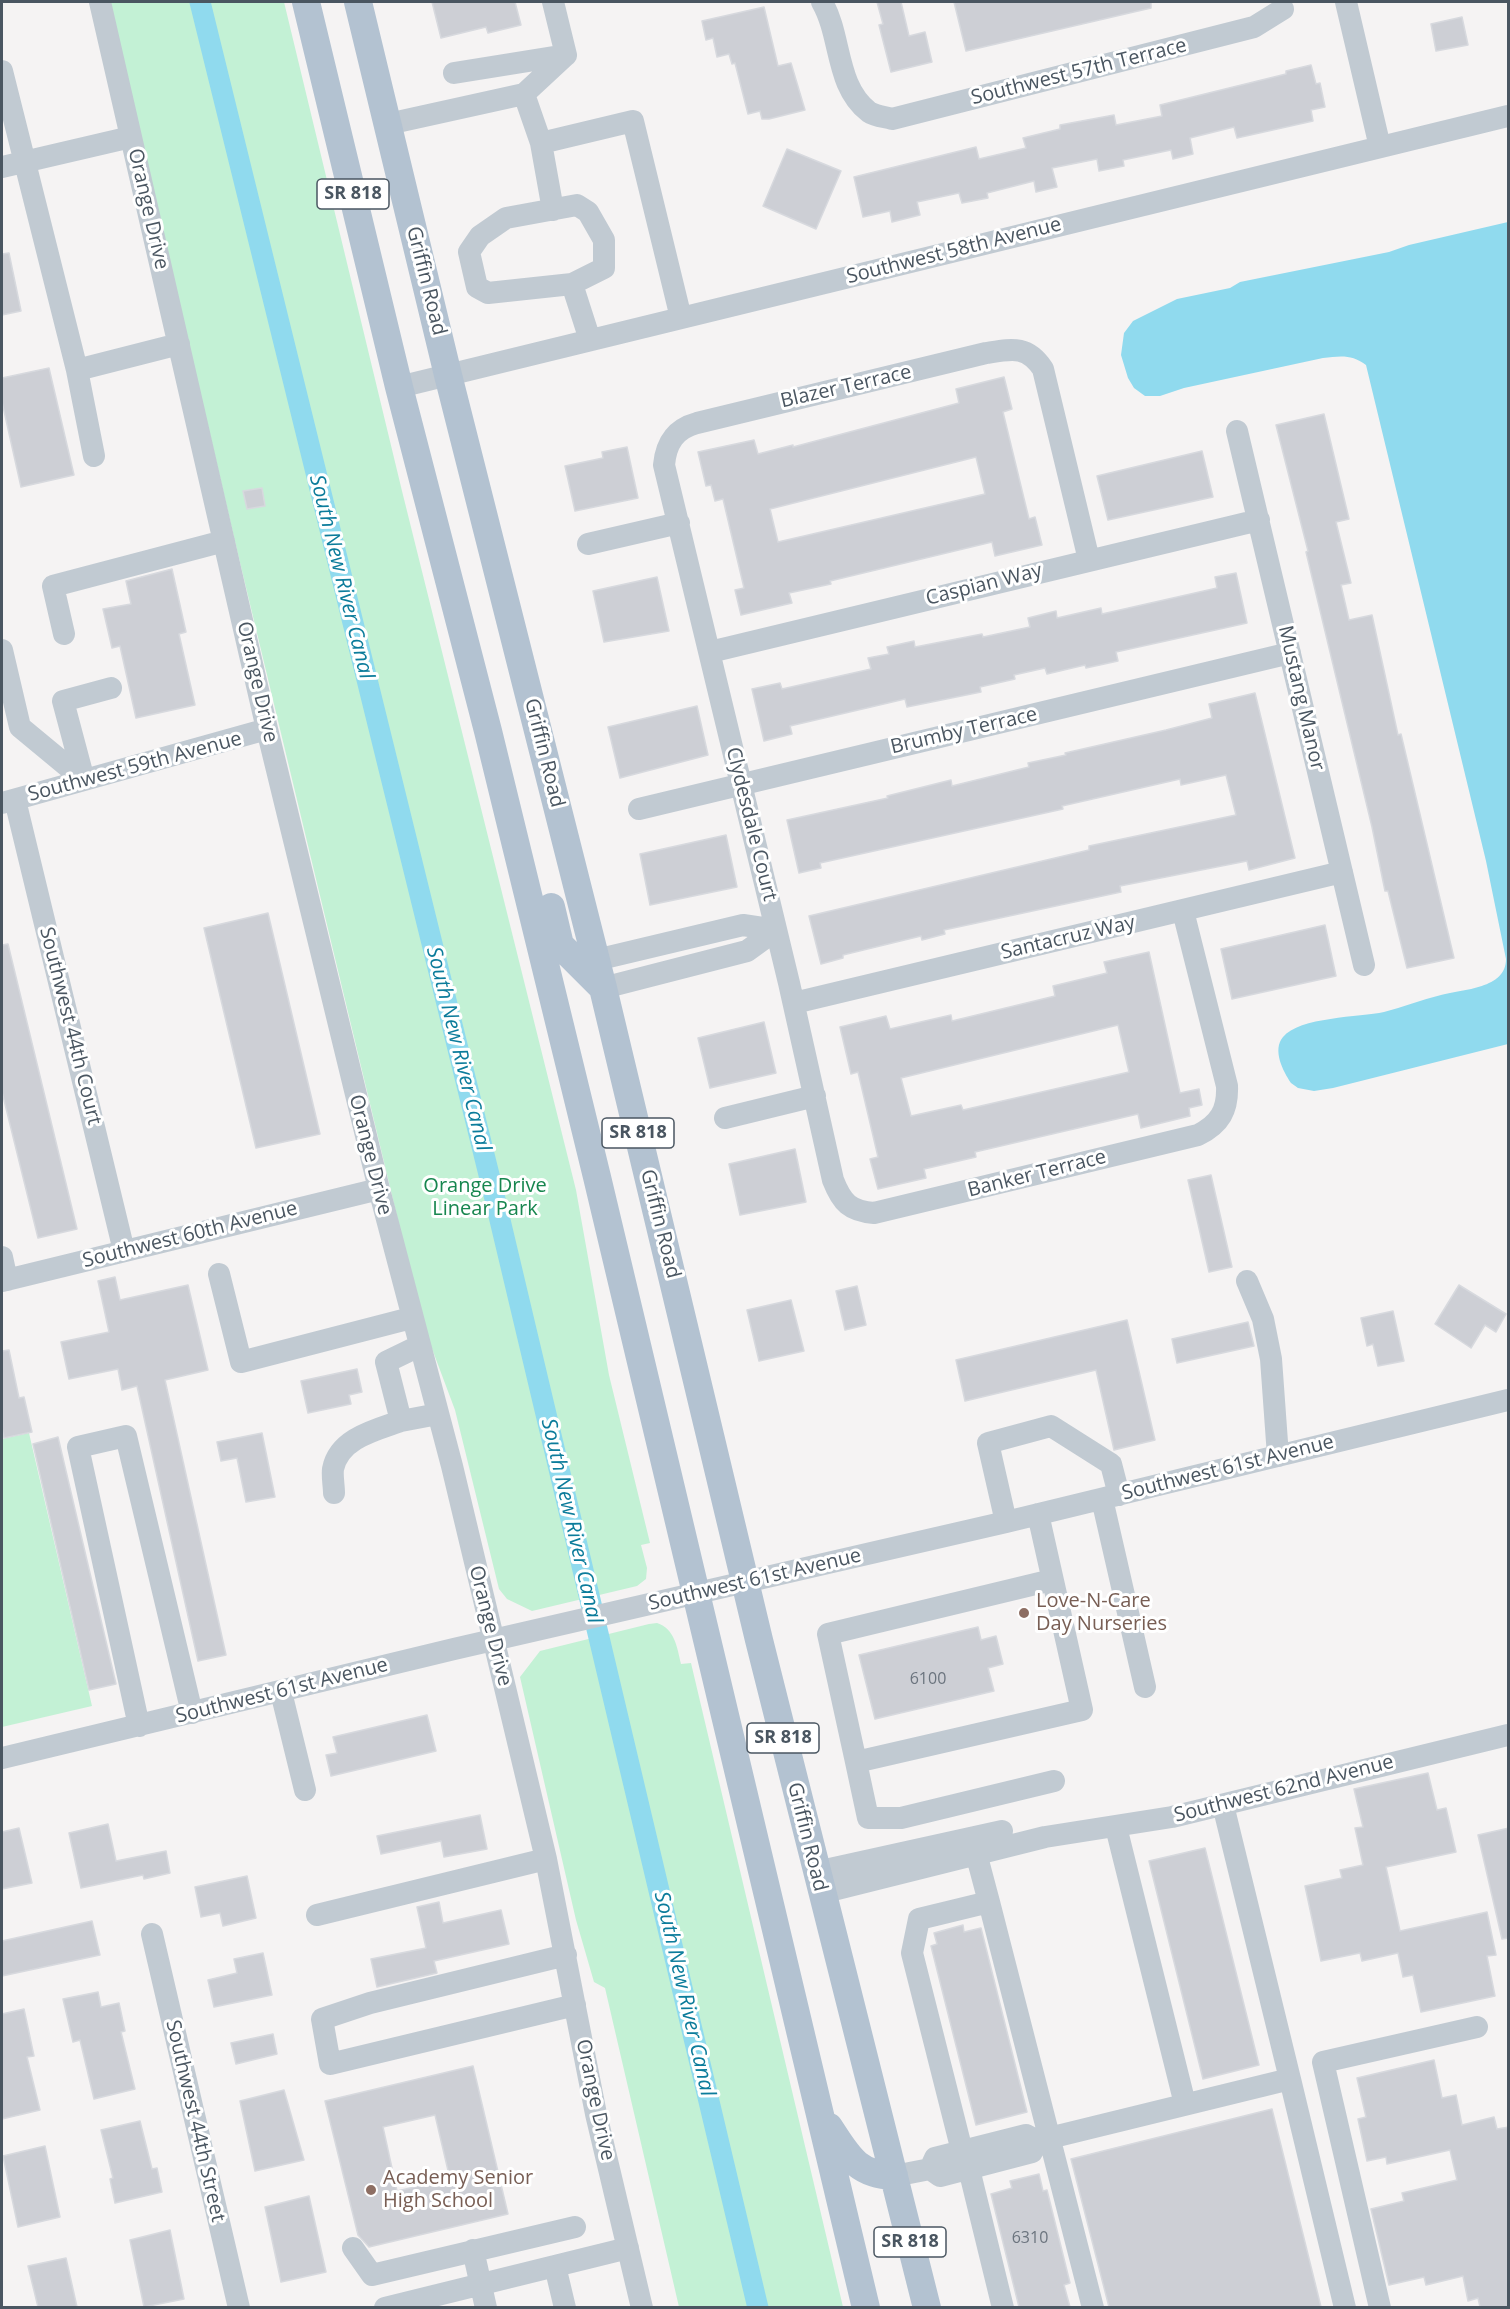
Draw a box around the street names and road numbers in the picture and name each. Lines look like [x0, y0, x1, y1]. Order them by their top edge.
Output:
street label: Southwest 57th Terrace [969, 34, 1189, 110]
street label: Orange Drive [122, 146, 174, 272]
road number: SR 818 [317, 179, 389, 209]
street label: Southwest 58th Avenue [844, 213, 1064, 289]
street label: Griffin Road [401, 224, 451, 338]
street label: Blazer Terrace [778, 360, 914, 414]
street label: Caspian Way [924, 559, 1044, 611]
street label: Orange Drive [231, 619, 283, 745]
street label: Mustang Manor [1273, 623, 1329, 773]
street label: Griffin Road [519, 696, 569, 810]
street label: Brumby Terrace [888, 702, 1040, 760]
street label: Southwest 59th Avenue [25, 727, 245, 807]
street label: Clydesdale Court [720, 745, 782, 903]
street label: Santacruz Way [999, 911, 1137, 965]
street label: Southwest 44th Court [34, 925, 106, 1127]
street label: Orange Drive [343, 1092, 397, 1218]
road number: SR 818 [602, 1118, 674, 1148]
street label: Banker Terrace [965, 1145, 1109, 1203]
street label: Griffin Road [635, 1167, 685, 1281]
street label: Southwest 60th Avenue [80, 1197, 300, 1273]
street label: Southwest 61st Avenue [1120, 1430, 1336, 1506]
street label: Southwest 61st Avenue [646, 1544, 864, 1616]
street label: Orange Drive [463, 1563, 517, 1689]
street label: Southwest 61st Avenue [174, 1653, 390, 1729]
road number: SR 818 [747, 1723, 819, 1753]
street label: Southwest 62nd Avenue [1172, 1750, 1396, 1828]
street label: Griffin Road [782, 1780, 832, 1894]
street label: Southwest 44th Street [160, 2018, 230, 2224]
street label: Orange Drive [570, 2037, 620, 2163]
road number: SR 818 [874, 2227, 946, 2257]

